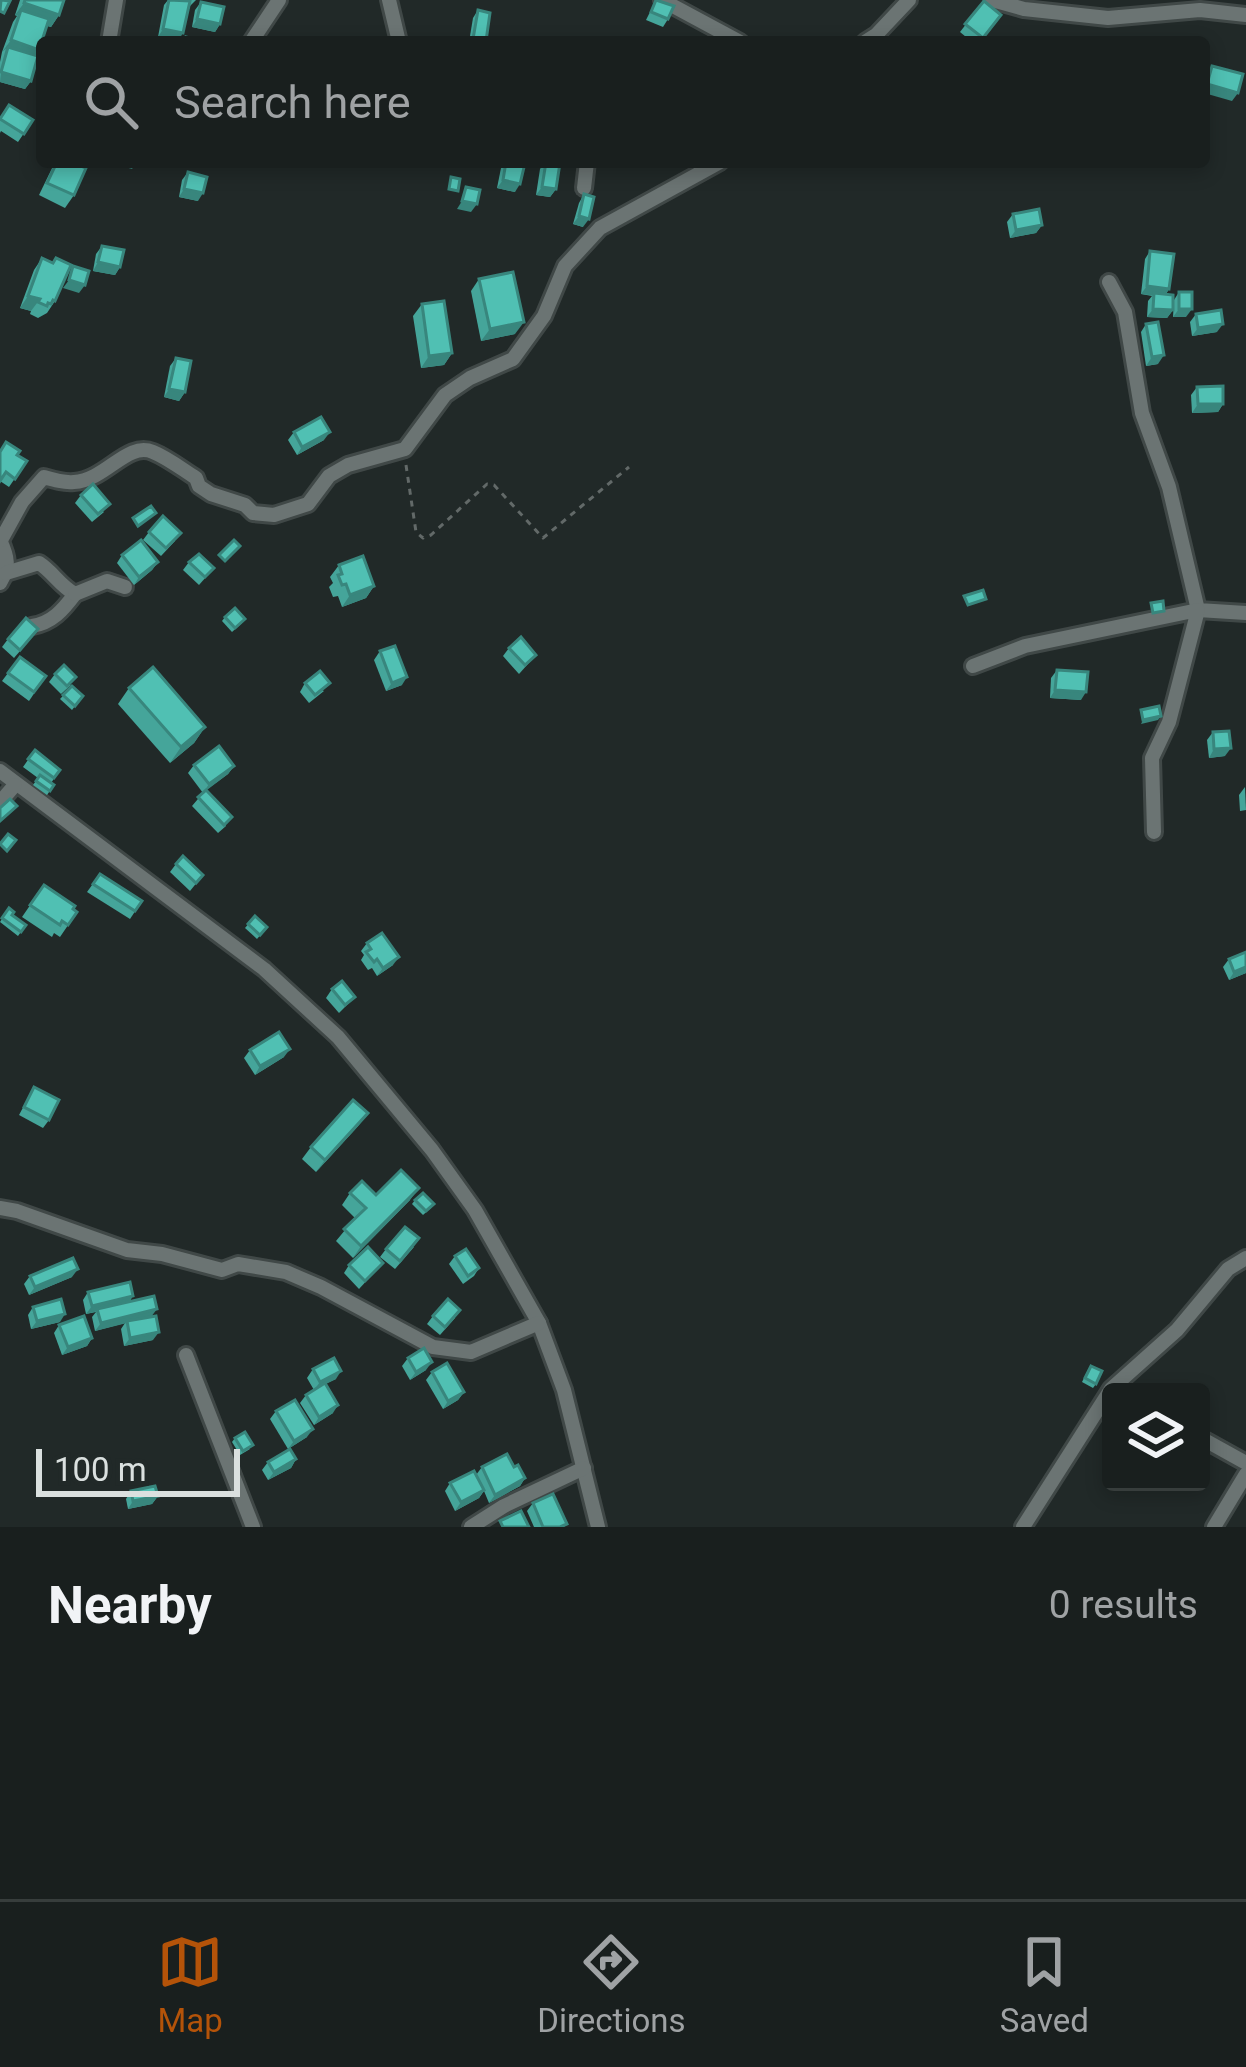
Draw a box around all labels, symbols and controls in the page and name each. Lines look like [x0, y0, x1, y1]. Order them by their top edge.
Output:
search box [36, 36, 1210, 168]
icon: search [78, 69, 144, 135]
text: Search here [174, 76, 411, 129]
map controls [1102, 1383, 1210, 1491]
button: layers [1102, 1383, 1210, 1491]
scale bar [36, 1443, 240, 1496]
text: 100 m [54, 1450, 147, 1489]
text: Nearby [48, 1576, 212, 1635]
text: 0 results [1049, 1582, 1198, 1628]
tab: Map [157, 1929, 223, 2040]
tab: Directions [537, 1929, 686, 2040]
tab: Saved [1000, 1929, 1089, 2040]

